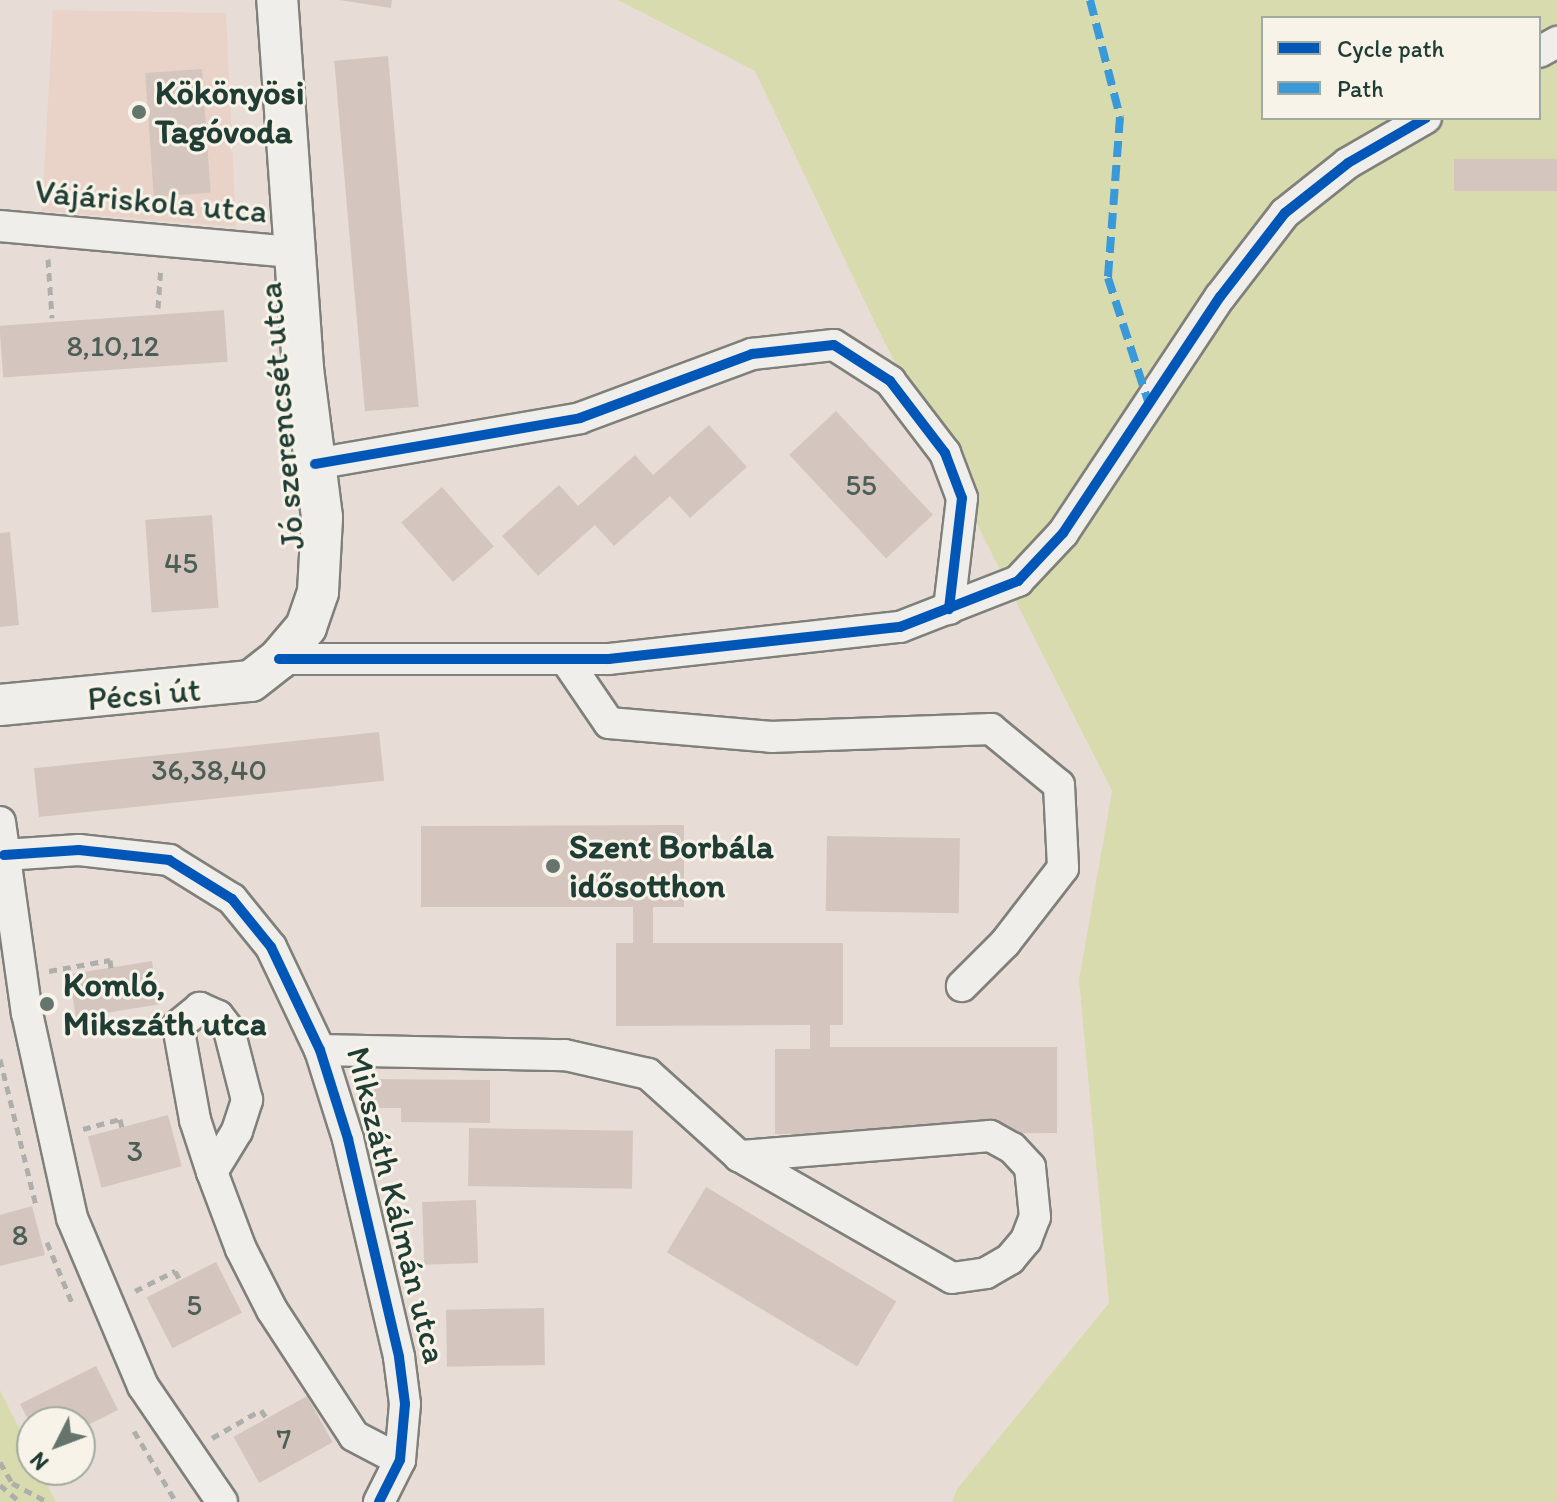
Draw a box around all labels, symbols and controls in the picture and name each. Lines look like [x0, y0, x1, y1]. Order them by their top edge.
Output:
legend [1261, 16, 1541, 120]
text: Cycle path [1337, 34, 1444, 63]
place label: Kökönyösi Tagóvoda [155, 72, 304, 152]
text: Path [1337, 74, 1384, 103]
marker: Kökönyösi Tagóvoda [130, 103, 148, 121]
street label: Vájáriskola utca [33, 171, 269, 231]
street label: Jó szerencsét utca [249, 281, 313, 551]
house number: 8,10,12 [67, 328, 159, 364]
house number: 55 [845, 467, 877, 503]
house number: 45 [164, 545, 198, 581]
street label: Pécsi út [86, 669, 202, 719]
house number: 36,38,40 [151, 752, 267, 788]
place label: Szent Borbála idősotthon [569, 826, 773, 906]
marker: Szent Borbála idősotthon [544, 857, 562, 875]
place label: Komló, Mikszáth utca [63, 964, 266, 1044]
marker: Komló, Mikszáth utca [38, 995, 56, 1013]
street label: Mikszáth Kálmán utca [338, 1043, 456, 1367]
house number: 3 [127, 1133, 143, 1169]
house number: 8 [12, 1217, 28, 1253]
house number: 5 [186, 1287, 202, 1323]
north arrow [16, 1406, 96, 1486]
house number: 7 [277, 1421, 291, 1457]
text: N [24, 1447, 54, 1476]

